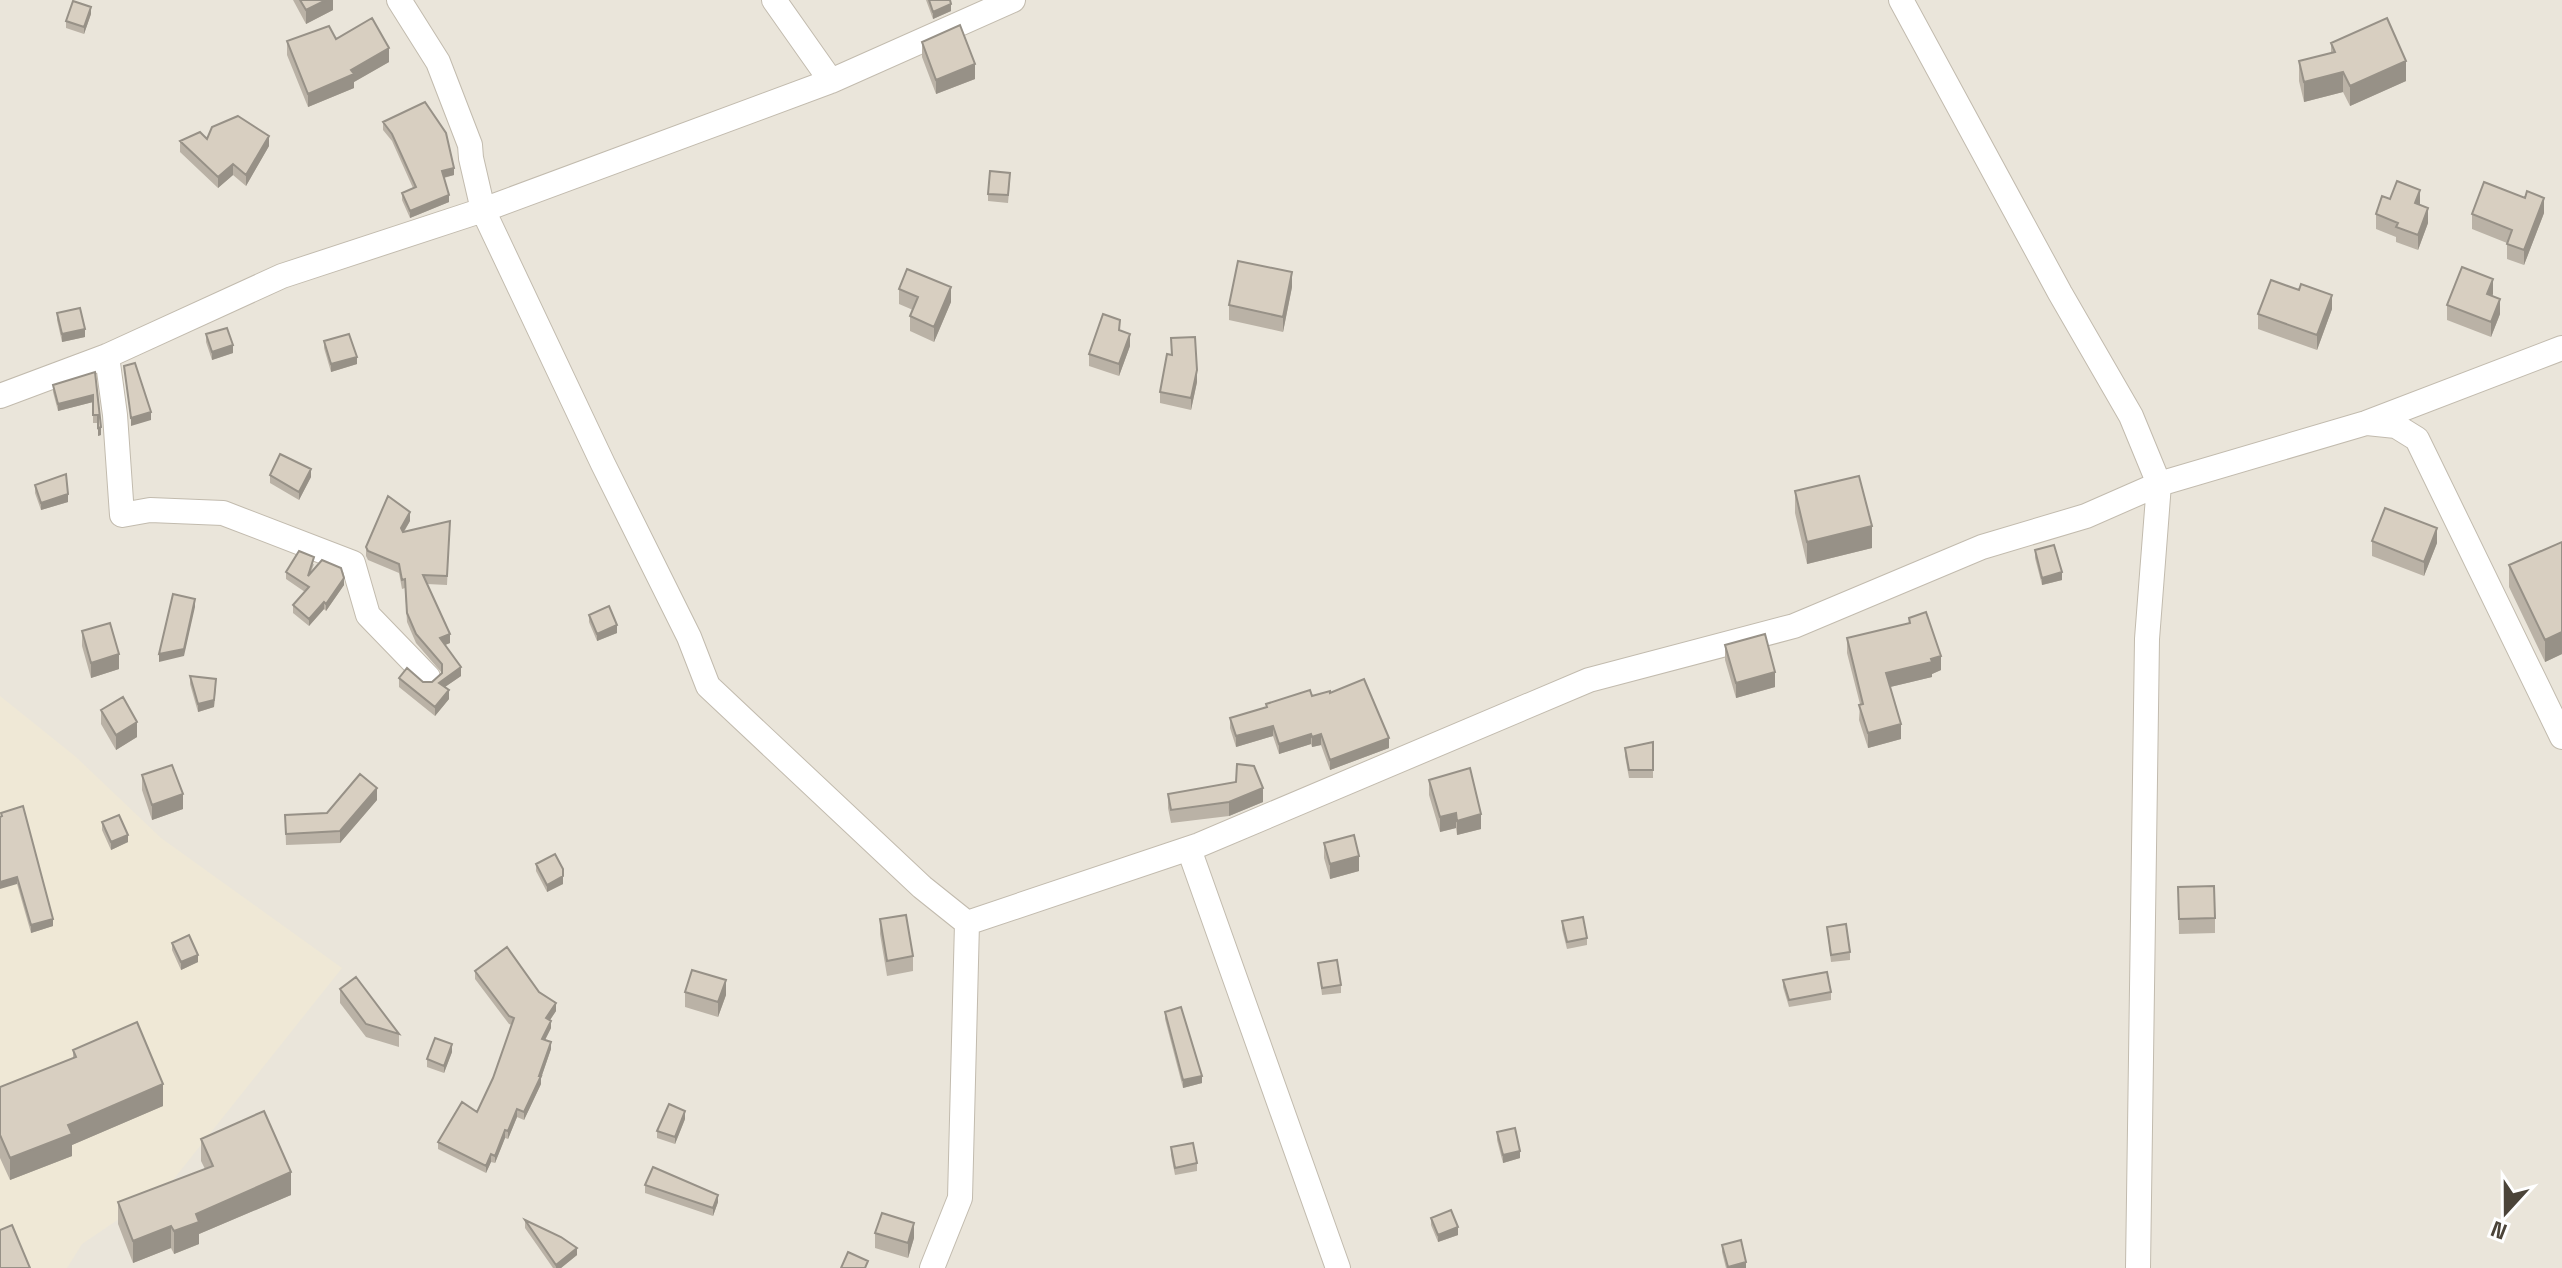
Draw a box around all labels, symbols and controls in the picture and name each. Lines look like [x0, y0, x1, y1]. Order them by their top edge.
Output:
north arrow [2466, 1172, 2546, 1252]
text: N [2487, 1215, 2511, 1246]

